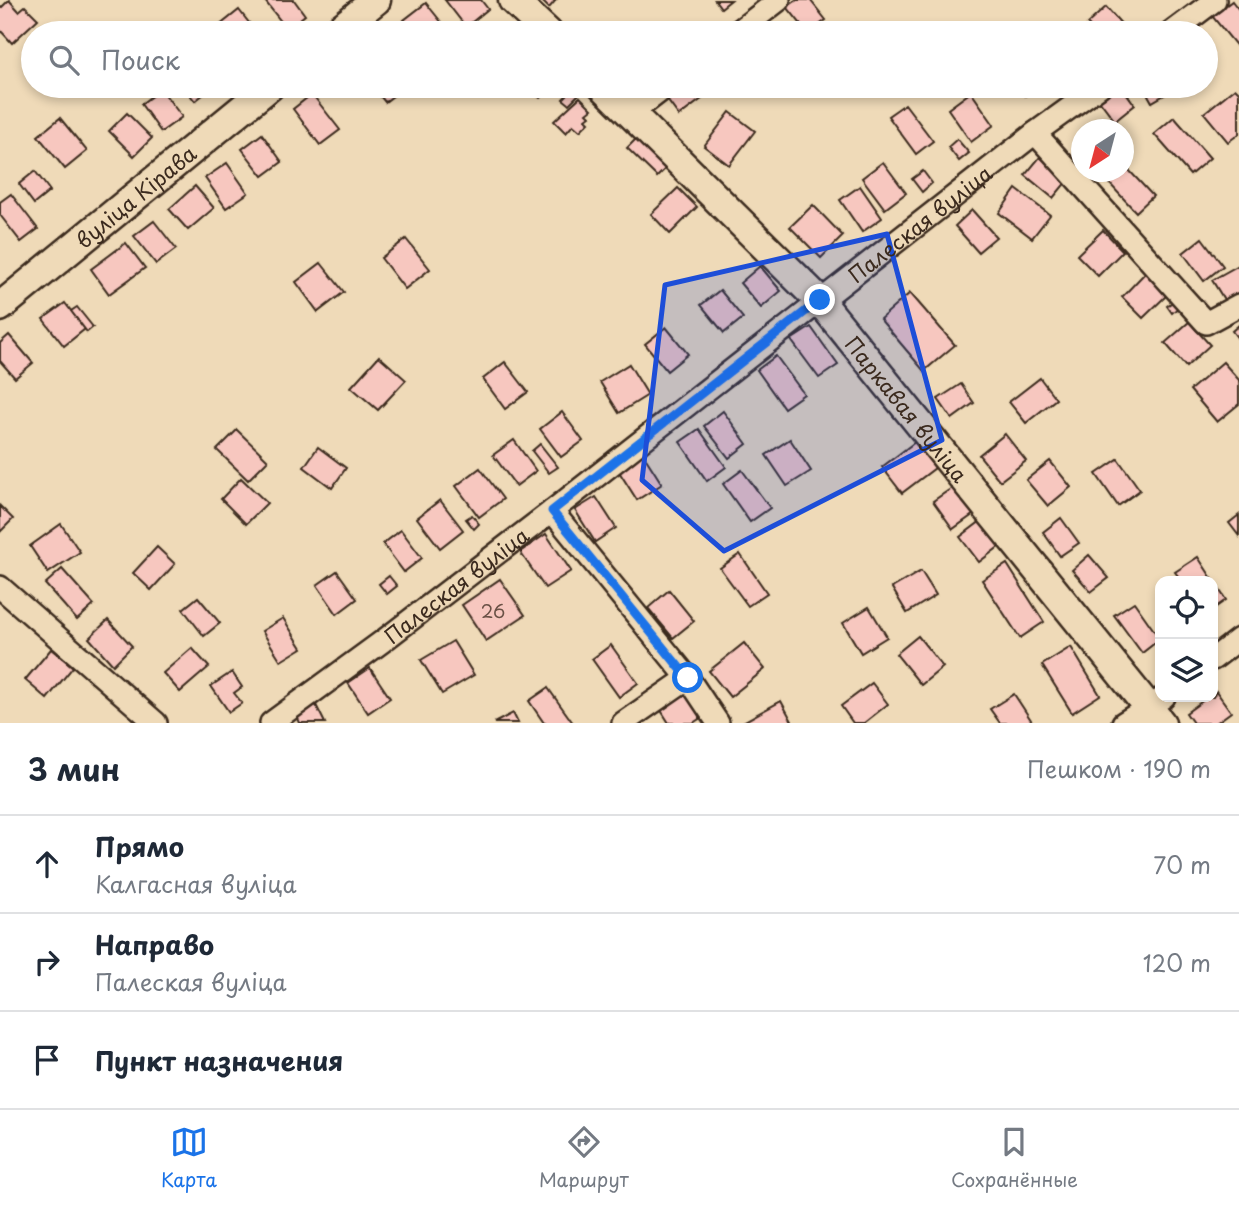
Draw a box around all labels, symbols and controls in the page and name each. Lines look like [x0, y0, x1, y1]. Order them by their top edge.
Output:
search box [21, 21, 1218, 98]
text: Поиск [101, 40, 180, 79]
icon: search [45, 41, 83, 79]
north arrow [1071, 119, 1134, 182]
street label: вуліца Кірава [68, 136, 203, 255]
street label: Палеская вуліца [841, 157, 999, 290]
route end [804, 284, 835, 315]
street label: Паркавая вуліца [838, 329, 976, 489]
street label: Палеская вуліца [377, 519, 535, 651]
map controls [1155, 576, 1218, 702]
button: locate [1155, 576, 1218, 639]
house number: 26 [481, 597, 505, 624]
button: layers [1155, 639, 1218, 702]
route start [672, 662, 703, 693]
text: 3 мин [28, 746, 120, 791]
text: Пешком · 190 m [1027, 751, 1211, 786]
text: Прямо [95, 827, 184, 866]
icon: ahead [28, 845, 66, 883]
text: 70 m [1153, 847, 1211, 882]
text: Калгасная вуліца [95, 866, 296, 901]
text: Направо [95, 925, 214, 964]
icon: right [28, 943, 66, 981]
text: 120 m [1143, 945, 1211, 980]
text: Палеская вуліца [95, 964, 287, 999]
icon: arrive [28, 1041, 66, 1079]
text: Пункт назначения [95, 1041, 343, 1080]
tab: Карта [161, 1123, 217, 1193]
tab: Маршрут [539, 1123, 629, 1193]
tab: Сохранённые [951, 1123, 1078, 1193]

